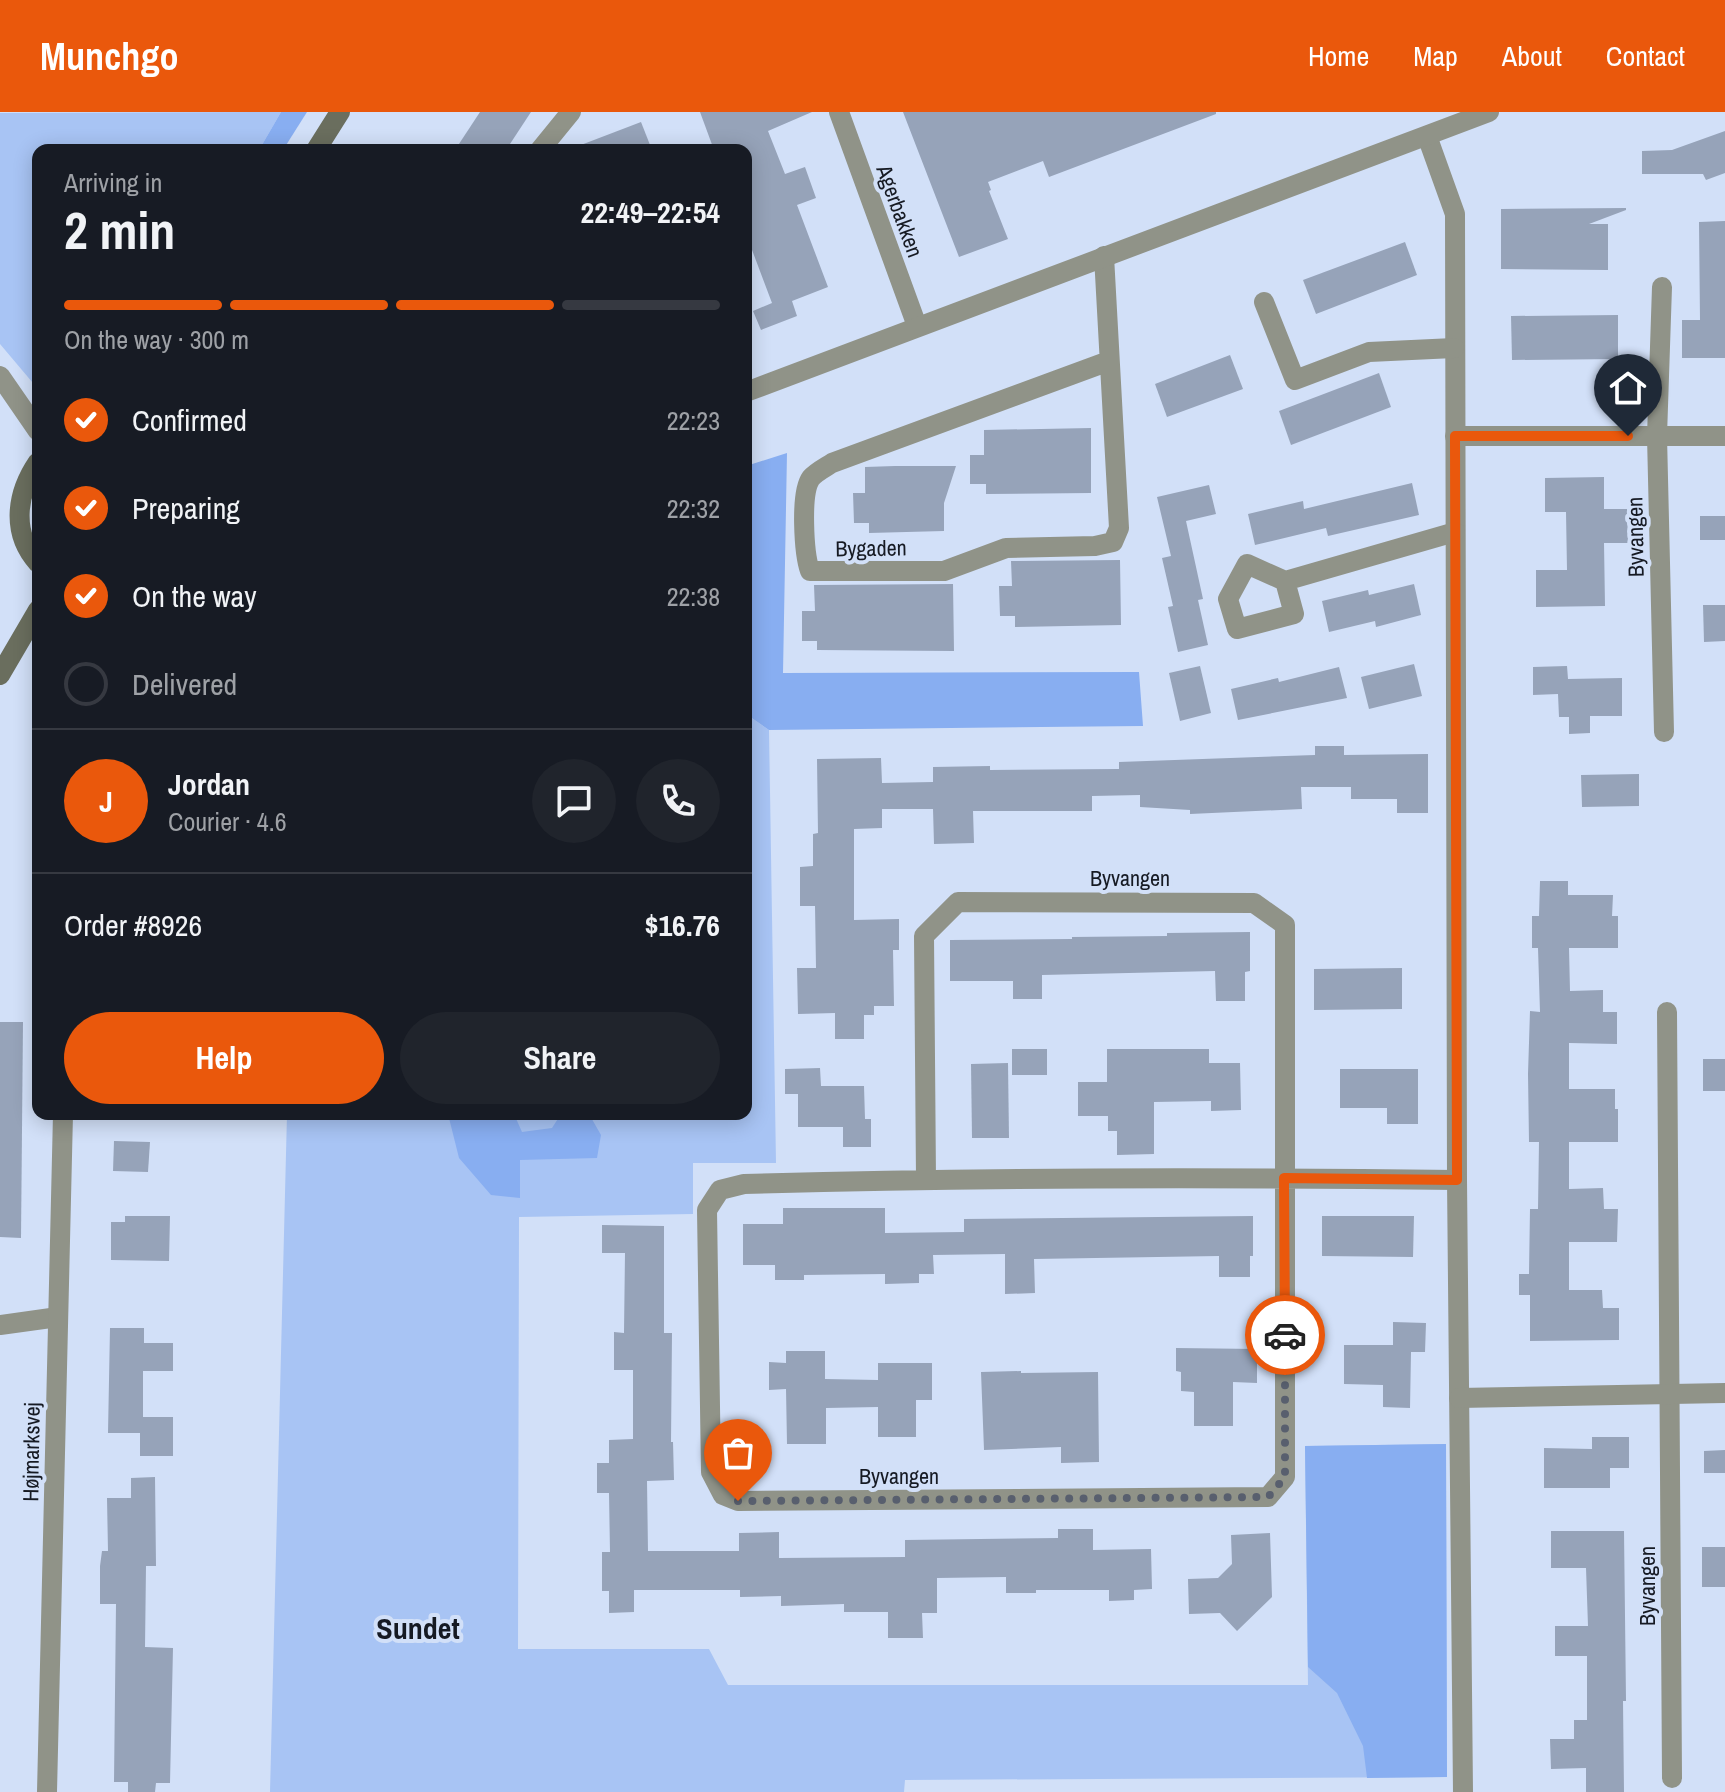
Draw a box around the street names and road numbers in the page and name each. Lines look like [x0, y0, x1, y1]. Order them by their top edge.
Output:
street label: Agerbakken [869, 160, 931, 261]
street label: Byvangen [1619, 497, 1651, 577]
street label: Bygaden [835, 532, 907, 564]
street label: Byvangen [1090, 863, 1170, 893]
street label: Højmarksvej [15, 1402, 47, 1502]
street label: Byvangen [859, 1461, 939, 1491]
street label: Byvangen [1632, 1546, 1662, 1626]

